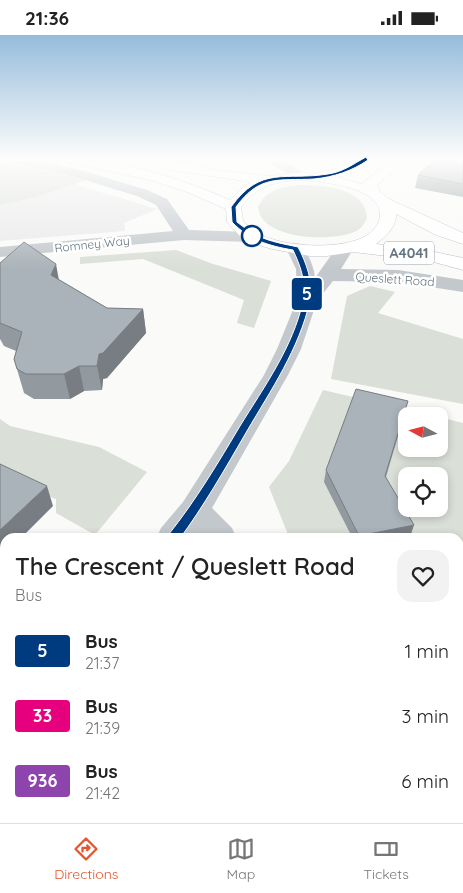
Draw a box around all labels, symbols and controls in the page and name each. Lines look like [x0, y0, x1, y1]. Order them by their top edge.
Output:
text: 21:36 [25, 6, 69, 30]
unlabelled marker [241, 225, 263, 247]
street label: Romney Way [54, 233, 130, 255]
road number: A4041 [384, 242, 434, 265]
street label: Queslett Road [355, 269, 435, 289]
line badge: 5 [291, 278, 323, 310]
text: 5 [302, 282, 312, 305]
north arrow [398, 407, 448, 457]
map controls [398, 407, 448, 517]
button: locate [398, 467, 448, 517]
button: heart [397, 550, 449, 602]
text: The Crescent / Queslett Road [15, 551, 355, 581]
text: Bus [15, 585, 42, 605]
text: Bus [85, 629, 118, 653]
text: 5 [37, 639, 48, 662]
text: 1 min [404, 639, 449, 663]
text: 21:37 [85, 653, 119, 673]
text: Bus [85, 694, 118, 718]
text: 33 [33, 704, 52, 727]
text: 3 min [401, 704, 449, 728]
text: 21:39 [85, 718, 120, 738]
text: Bus [85, 759, 118, 783]
text: 936 [28, 769, 57, 792]
text: 6 min [401, 769, 449, 793]
text: 21:42 [85, 783, 120, 803]
tab: Directions [54, 835, 118, 883]
tab: Map [227, 835, 255, 883]
tab: Tickets [363, 835, 409, 883]

